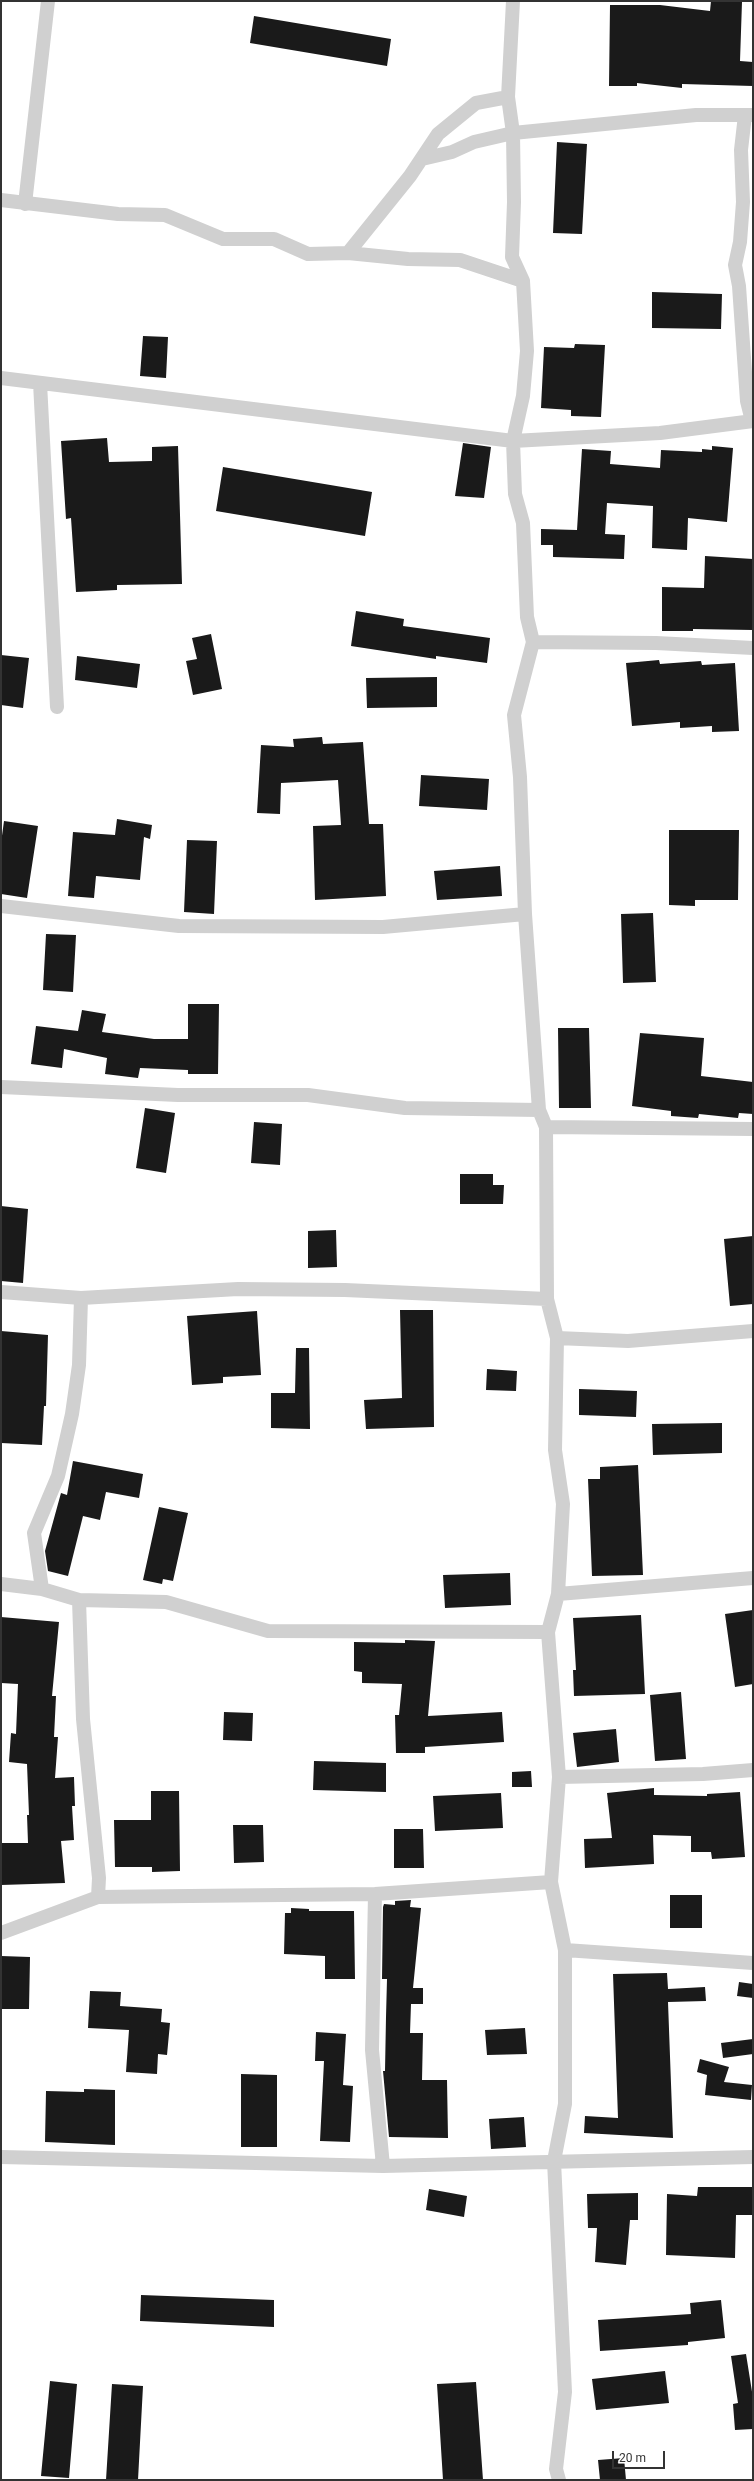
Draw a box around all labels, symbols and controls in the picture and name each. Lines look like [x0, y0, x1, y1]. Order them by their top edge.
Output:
scale bar [614, 2443, 667, 2469]
text: 20 m [619, 2451, 646, 2465]

